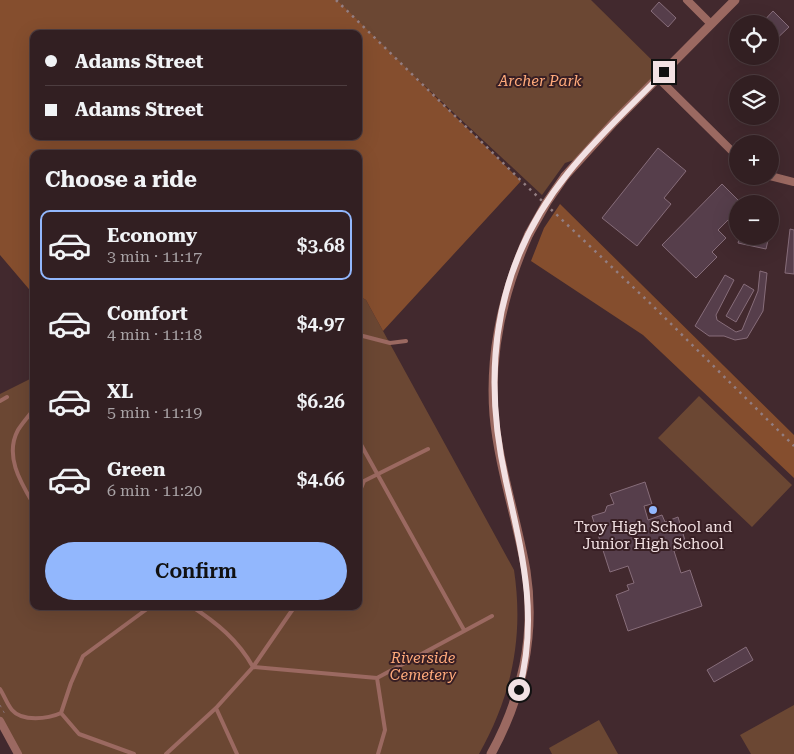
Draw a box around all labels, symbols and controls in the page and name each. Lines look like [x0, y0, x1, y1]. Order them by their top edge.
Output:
map controls [729, 15, 779, 245]
button: locate [729, 15, 779, 65]
text: Adams Street [75, 50, 204, 73]
route end [653, 61, 675, 83]
park label: Archer Park [497, 72, 582, 90]
button: layers [729, 75, 779, 125]
text: Adams Street [75, 98, 204, 121]
button: + [729, 135, 779, 185]
text: Choose a ride [45, 167, 197, 192]
button: − [729, 195, 779, 245]
icon: car [47, 223, 92, 268]
text: Economy [107, 224, 197, 247]
text: $3.68 [297, 234, 345, 257]
text: 3 min · 11:17 [107, 247, 202, 266]
icon: car [47, 301, 92, 346]
text: Comfort [107, 302, 188, 325]
text: $4.97 [297, 312, 345, 335]
text: 4 min · 11:18 [107, 325, 202, 344]
icon: car [47, 379, 92, 424]
text: XL [107, 380, 133, 403]
text: $6.26 [297, 390, 345, 413]
text: 5 min · 11:19 [107, 403, 202, 422]
icon: car [47, 457, 92, 502]
text: Green [107, 458, 165, 481]
text: $4.66 [297, 468, 345, 491]
text: 6 min · 11:20 [107, 481, 202, 500]
marker: Troy High School and Junior High School [647, 504, 659, 516]
place label: Troy High School and Junior High School [574, 518, 733, 553]
button: Confirm [45, 542, 347, 600]
park label: Riverside Cemetery [390, 649, 456, 684]
route start [508, 679, 530, 701]

